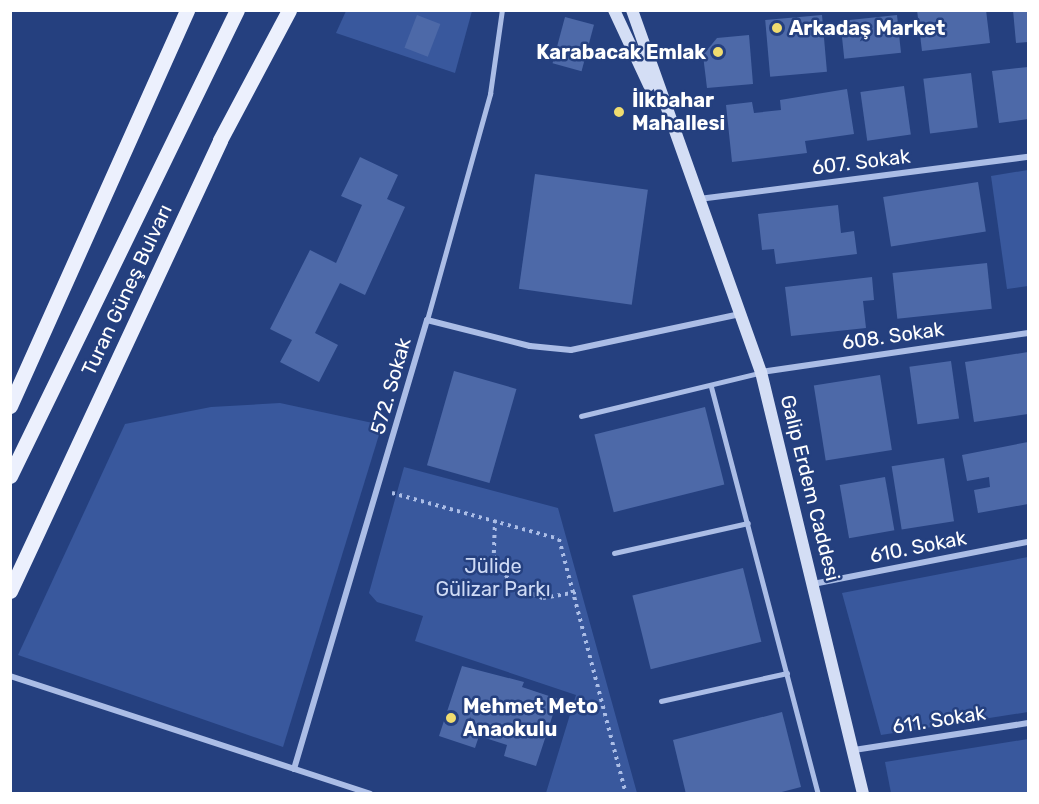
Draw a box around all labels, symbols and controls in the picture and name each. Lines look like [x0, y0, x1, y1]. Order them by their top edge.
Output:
place label: Arkadaş Market [789, 16, 945, 40]
marker: Arkadaş Market [770, 21, 784, 35]
place label: Karabacak Emlak [536, 40, 706, 64]
marker: Karabacak Emlak [711, 45, 725, 59]
place label: İlkbahar Mahallesi [632, 88, 725, 135]
marker: İlkbahar Mahallesi [610, 103, 628, 121]
street label: 607. Sokak [810, 144, 912, 180]
street label: Turan Güneş Bulvarı [77, 201, 177, 379]
street label: 608. Sokak [841, 317, 945, 355]
street label: 572. Sokak [366, 335, 416, 437]
street label: Galip Erdem Caddesi [775, 392, 845, 584]
street label: 610. Sokak [868, 526, 968, 568]
park label: Jülide Gülizar Parkı [435, 554, 551, 601]
place label: Mehmet Meto Anaokulu [463, 694, 598, 741]
street label: 611. Sokak [891, 701, 987, 739]
marker: Mehmet Meto Anaokulu [444, 711, 458, 725]

